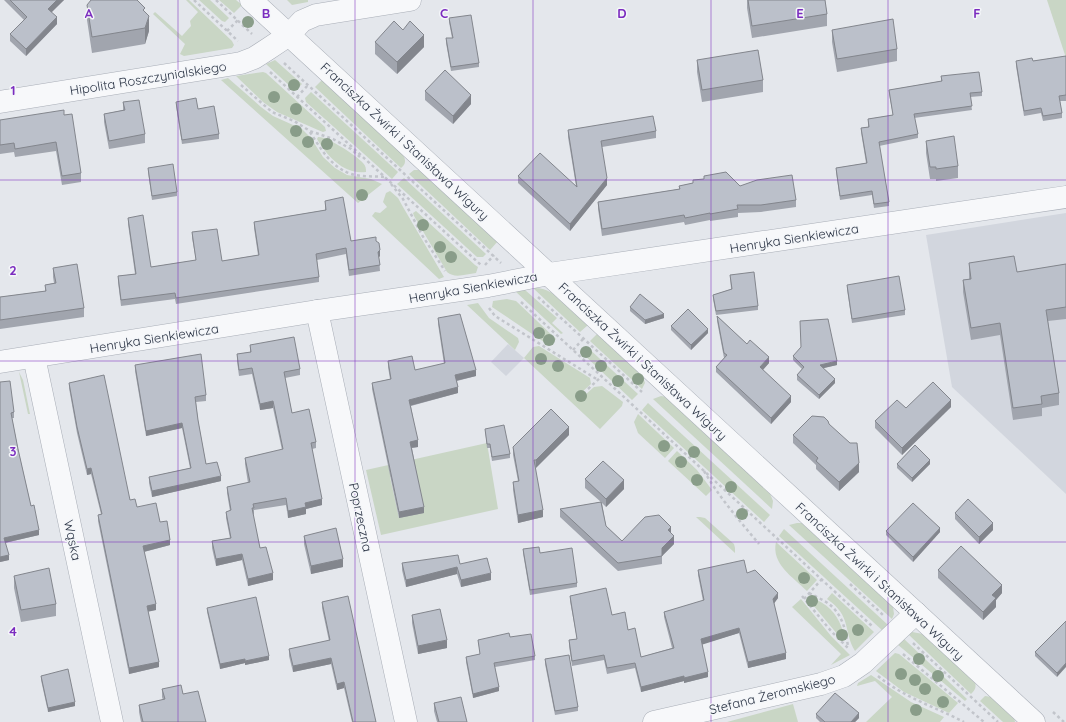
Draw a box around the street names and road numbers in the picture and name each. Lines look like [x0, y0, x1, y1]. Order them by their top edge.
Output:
street label: Hipolita Roszczynialskiego [68, 58, 228, 98]
street label: Franciszka Żwirki i Stanisława Wigury [317, 59, 493, 223]
street label: Henryka Sienkiewicza [728, 220, 860, 256]
street label: Henryka Sienkiewicza [407, 268, 539, 306]
street label: Franciszka Żwirki i Stanisława Wigury [555, 279, 731, 443]
street label: Henryka Sienkiewicza [88, 320, 220, 356]
street label: Poprzeczna [346, 481, 376, 553]
street label: Franciszka Żwirki i Stanisława Wigury [792, 499, 968, 663]
street label: Wąska [61, 518, 85, 562]
street label: Stefana Żeromskiego [707, 671, 837, 717]

